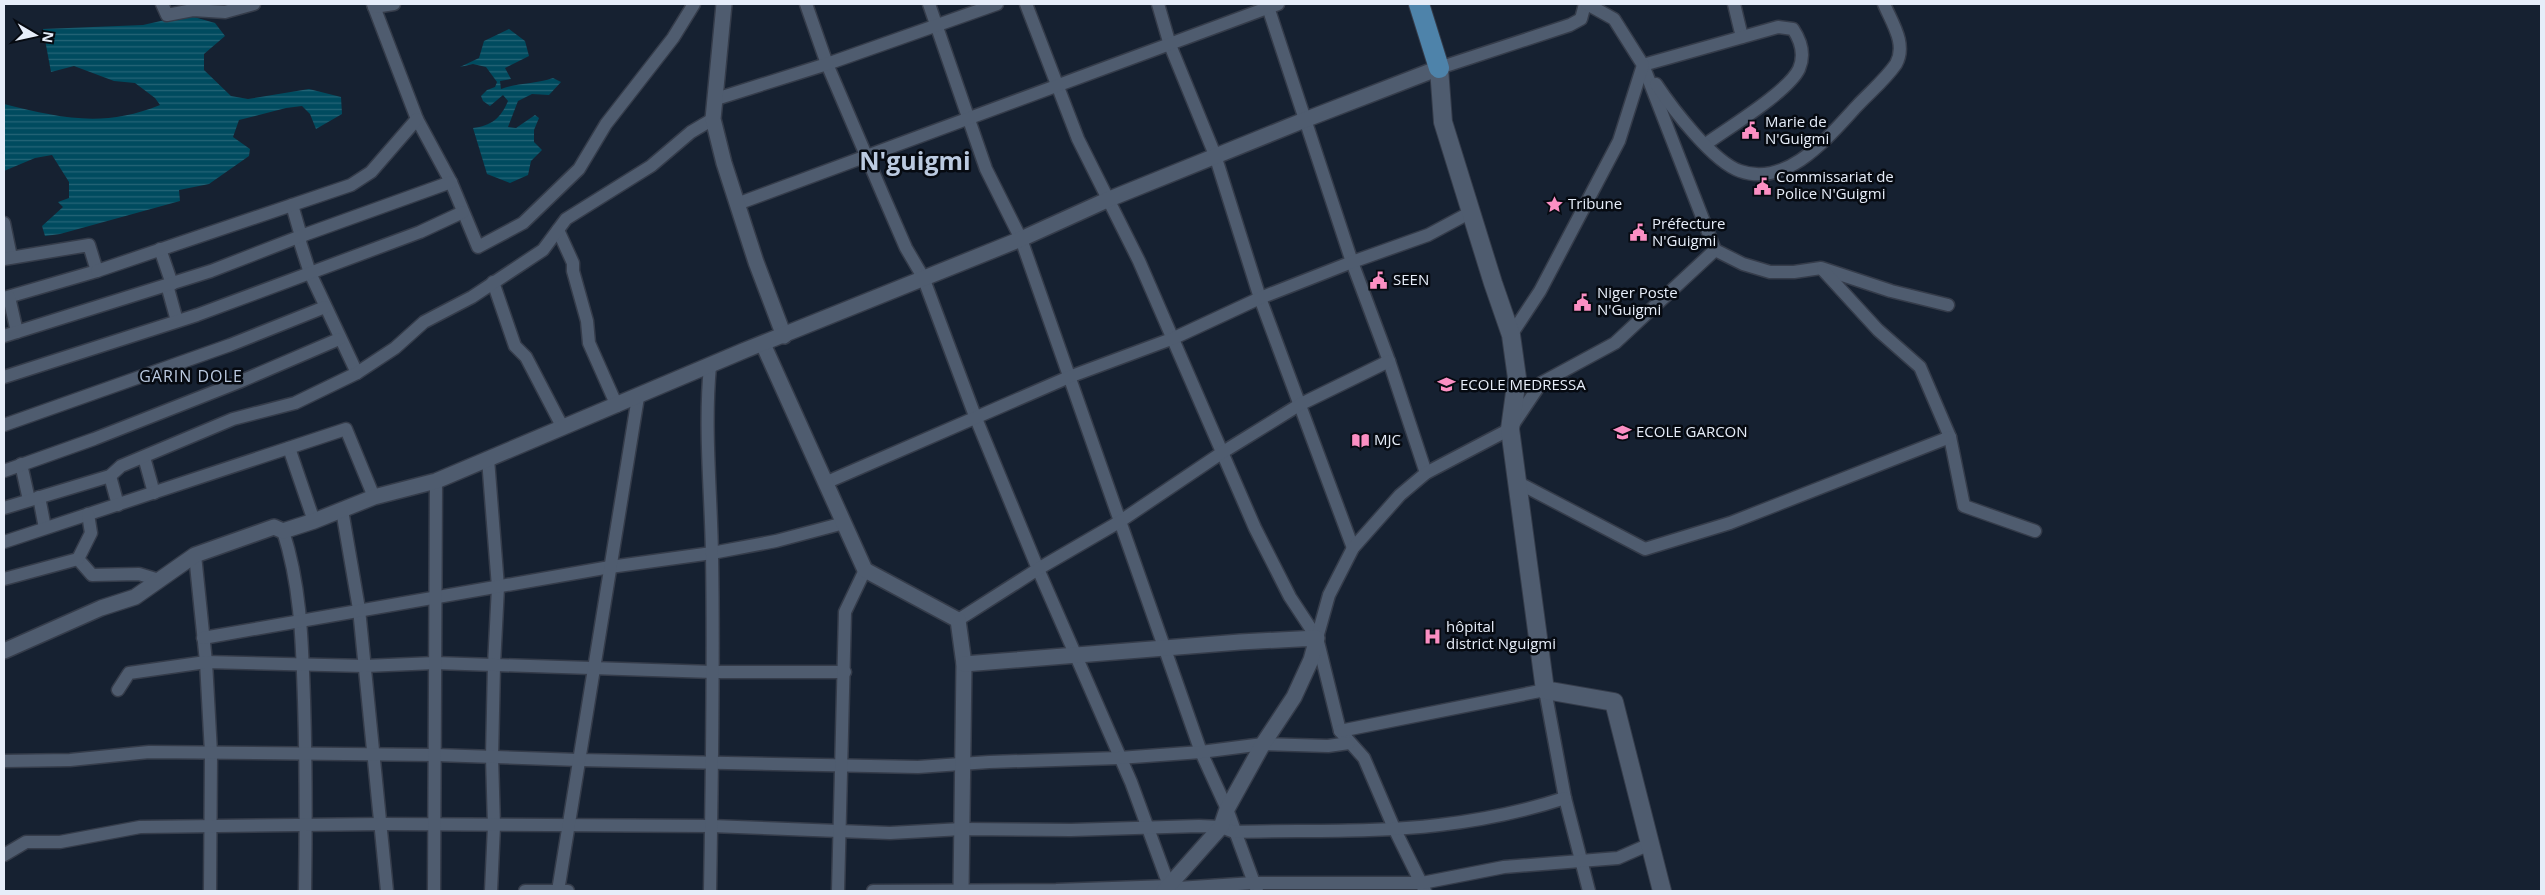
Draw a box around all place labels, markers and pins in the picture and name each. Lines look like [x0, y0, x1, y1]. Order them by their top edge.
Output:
place label: Marie de N'Guigmi [1765, 111, 1829, 148]
public building icon: Marie de N'Guigmi [1741, 121, 1761, 141]
place label: Commissariat de Police N'Guigmi [1776, 166, 1894, 203]
public building icon: Commissariat de Police N'Guigmi [1752, 176, 1772, 196]
place label: Tribune [1568, 193, 1622, 213]
place icon: Tribune [1544, 194, 1564, 214]
place label: Préfecture N'Guigmi [1652, 213, 1725, 250]
public building icon: Préfecture N'Guigmi [1628, 223, 1648, 243]
place label: SEEN [1393, 269, 1429, 289]
public building icon: SEEN [1369, 270, 1389, 290]
place label: Niger Poste N'Guigmi [1597, 282, 1678, 319]
public building icon: Niger Poste N'Guigmi [1573, 292, 1593, 312]
place label: ECOLE MEDRESSA [1460, 374, 1586, 394]
school or university icon: ECOLE MEDRESSA [1436, 375, 1456, 395]
place label: ECOLE GARCON [1636, 421, 1748, 441]
school or university icon: ECOLE GARCON [1612, 422, 1632, 442]
place label: MJC [1374, 429, 1401, 449]
library icon: MJC [1350, 430, 1370, 450]
place label: hôpital district Nguigmi [1446, 616, 1556, 653]
hospital icon: hôpital district Nguigmi [1422, 626, 1442, 646]

